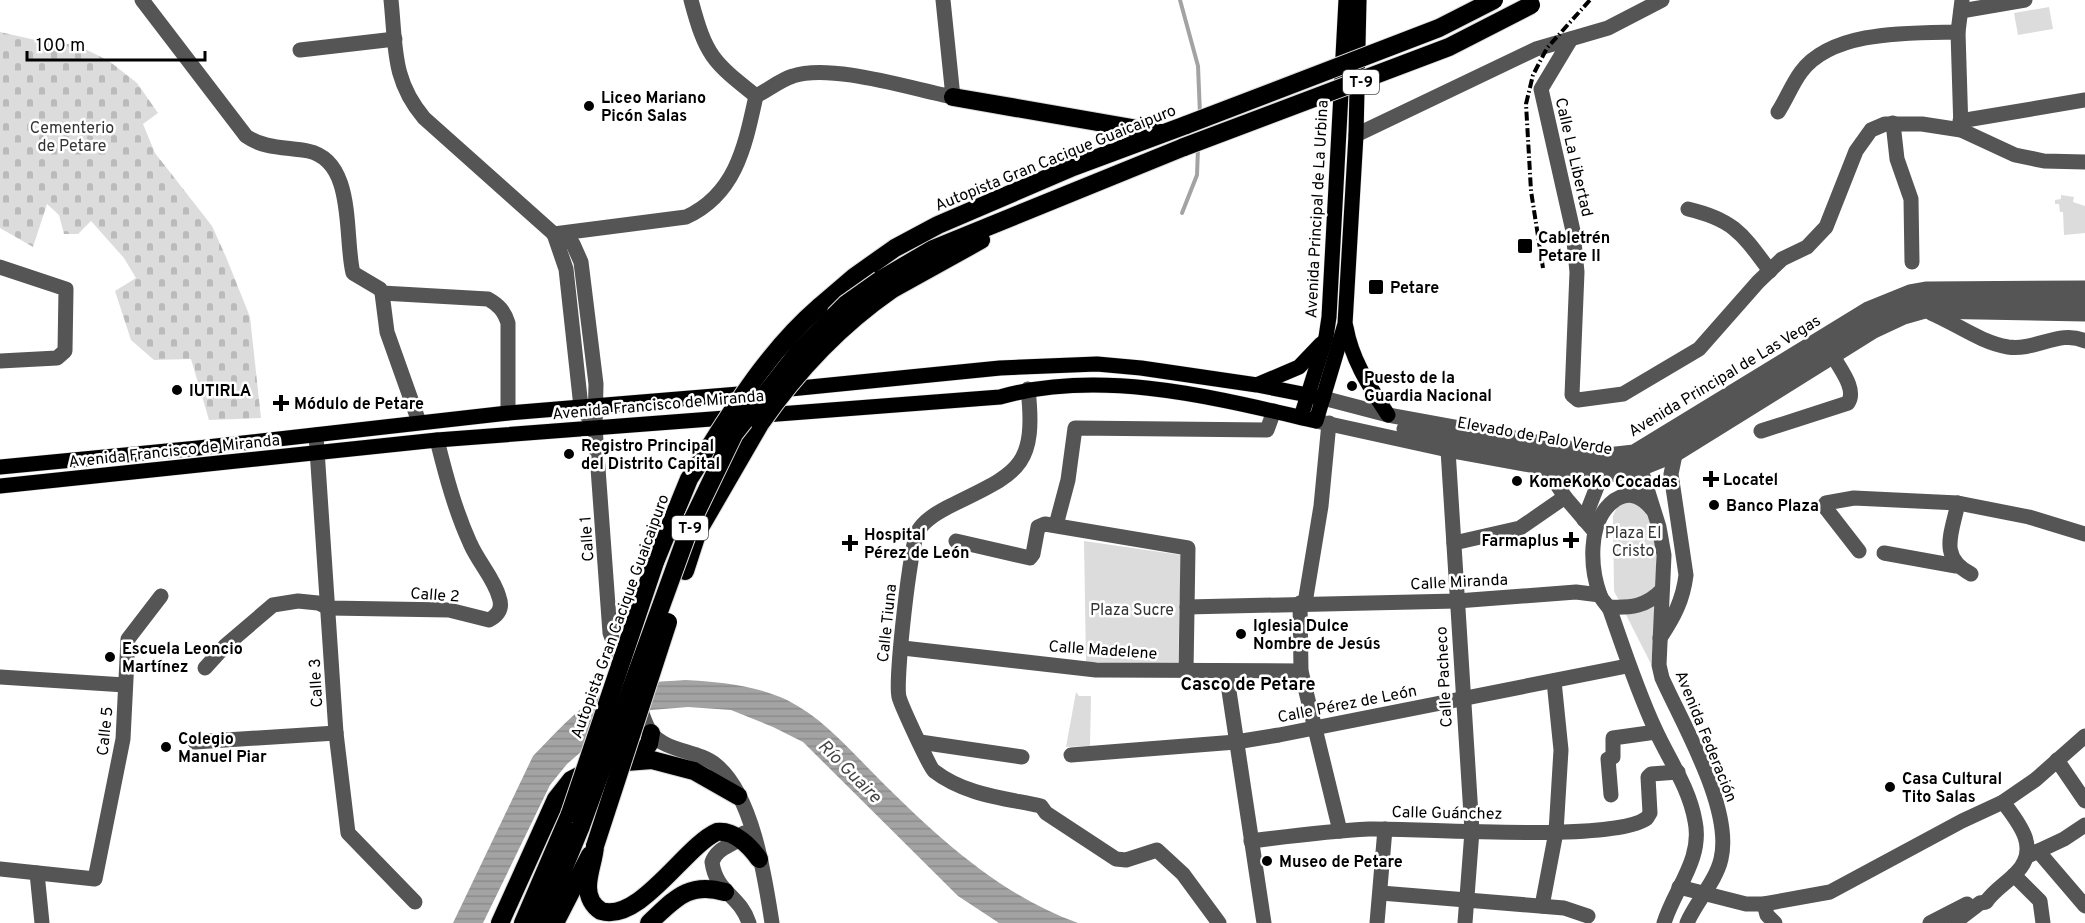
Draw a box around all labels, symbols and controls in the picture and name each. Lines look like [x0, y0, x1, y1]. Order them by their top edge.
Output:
scale bar [27, 24, 206, 62]
text: 100 m [36, 35, 85, 58]
road number: T-9 [1343, 70, 1379, 94]
place label: Liceo Mariano Picón Salas [601, 89, 706, 127]
street label: Calle La Libertad [1550, 96, 1596, 219]
marker: Liceo Mariano Picón Salas [582, 99, 596, 113]
street label: Avenida Principal de La Urbina [1302, 99, 1334, 319]
street label: Autopista Gran Cacique Guaicaipuro [932, 101, 1179, 217]
park label: Cementerio de Petare [30, 119, 114, 157]
place label: Cabletrén Petare II [1538, 229, 1610, 267]
marker: Cabletrén Petare II [1516, 237, 1534, 255]
marker: Petare [1367, 278, 1385, 296]
place label: Petare [1390, 279, 1439, 299]
street label: Avenida Principal de Las Vegas [1625, 311, 1825, 442]
place label: Puesto de la Guardia Nacional [1364, 369, 1492, 407]
marker: Puesto de la Guardia Nacional [1345, 379, 1359, 393]
place label: IUTIRLA [189, 382, 251, 402]
marker: IUTIRLA [170, 383, 184, 397]
street label: Avenida Francisco de Miranda [551, 387, 765, 425]
marker: Módulo de Petare [272, 394, 290, 412]
place label: Módulo de Petare [294, 395, 424, 415]
street label: Elevado de Palo Verde [1456, 413, 1614, 460]
street label: Avenida Francisco de Miranda [68, 431, 281, 473]
place label: Registro Principal del Distrito Capital [581, 437, 720, 475]
marker: Registro Principal del Distrito Capital [562, 447, 576, 461]
place label: Locatel [1723, 471, 1778, 491]
marker: Locatel [1704, 472, 1718, 486]
place label: KomeKoKo Cocadas [1529, 473, 1678, 493]
marker: KomeKoKo Cocadas [1510, 474, 1524, 488]
street label: Autopista Gran Cacique Guaicaipuro [567, 492, 675, 742]
place label: Banco Plaza [1726, 497, 1819, 517]
marker: Banco Plaza [1707, 498, 1721, 512]
street label: Calle 1 [576, 515, 600, 562]
road number: T-9 [672, 516, 708, 540]
park label: Plaza El Cristo [1605, 524, 1661, 562]
place label: Hospital Pérez de León [864, 526, 970, 564]
place label: Farmaplus [1481, 532, 1559, 552]
marker: Farmaplus [1564, 533, 1578, 547]
marker: Hospital Pérez de León [841, 534, 859, 552]
street label: Calle Miranda [1410, 570, 1508, 596]
street label: Calle Tiuna [874, 583, 902, 663]
street label: Calle 2 [410, 584, 460, 608]
park label: Plaza Sucre [1090, 601, 1174, 621]
place label: Iglesia Dulce Nombre de Jesús [1253, 617, 1381, 655]
street label: Calle Pacheco [1432, 626, 1458, 728]
marker: Iglesia Dulce Nombre de Jesús [1234, 627, 1248, 641]
street label: Calle Madelene [1048, 637, 1158, 665]
place label: Escuela Leoncio Martínez [122, 640, 243, 678]
marker: Escuela Leoncio Martínez [103, 650, 117, 664]
street label: Calle 3 [306, 658, 328, 708]
street label: Avenida Federación [1670, 668, 1741, 805]
district label: Casco de Petare [1181, 674, 1315, 697]
street label: Calle Pérez de León [1276, 682, 1419, 728]
street label: Calle 5 [93, 706, 119, 757]
place label: Colegio Manuel Piar [178, 730, 267, 768]
water label: Río Guaire [812, 735, 886, 809]
marker: Colegio Manuel Piar [159, 740, 173, 754]
place label: Casa Cultural Tito Salas [1902, 770, 2002, 808]
marker: Casa Cultural Tito Salas [1883, 780, 1897, 794]
street label: Calle Guánchez [1391, 803, 1503, 825]
place label: Museo de Petare [1279, 853, 1403, 873]
marker: Museo de Petare [1260, 854, 1274, 868]

